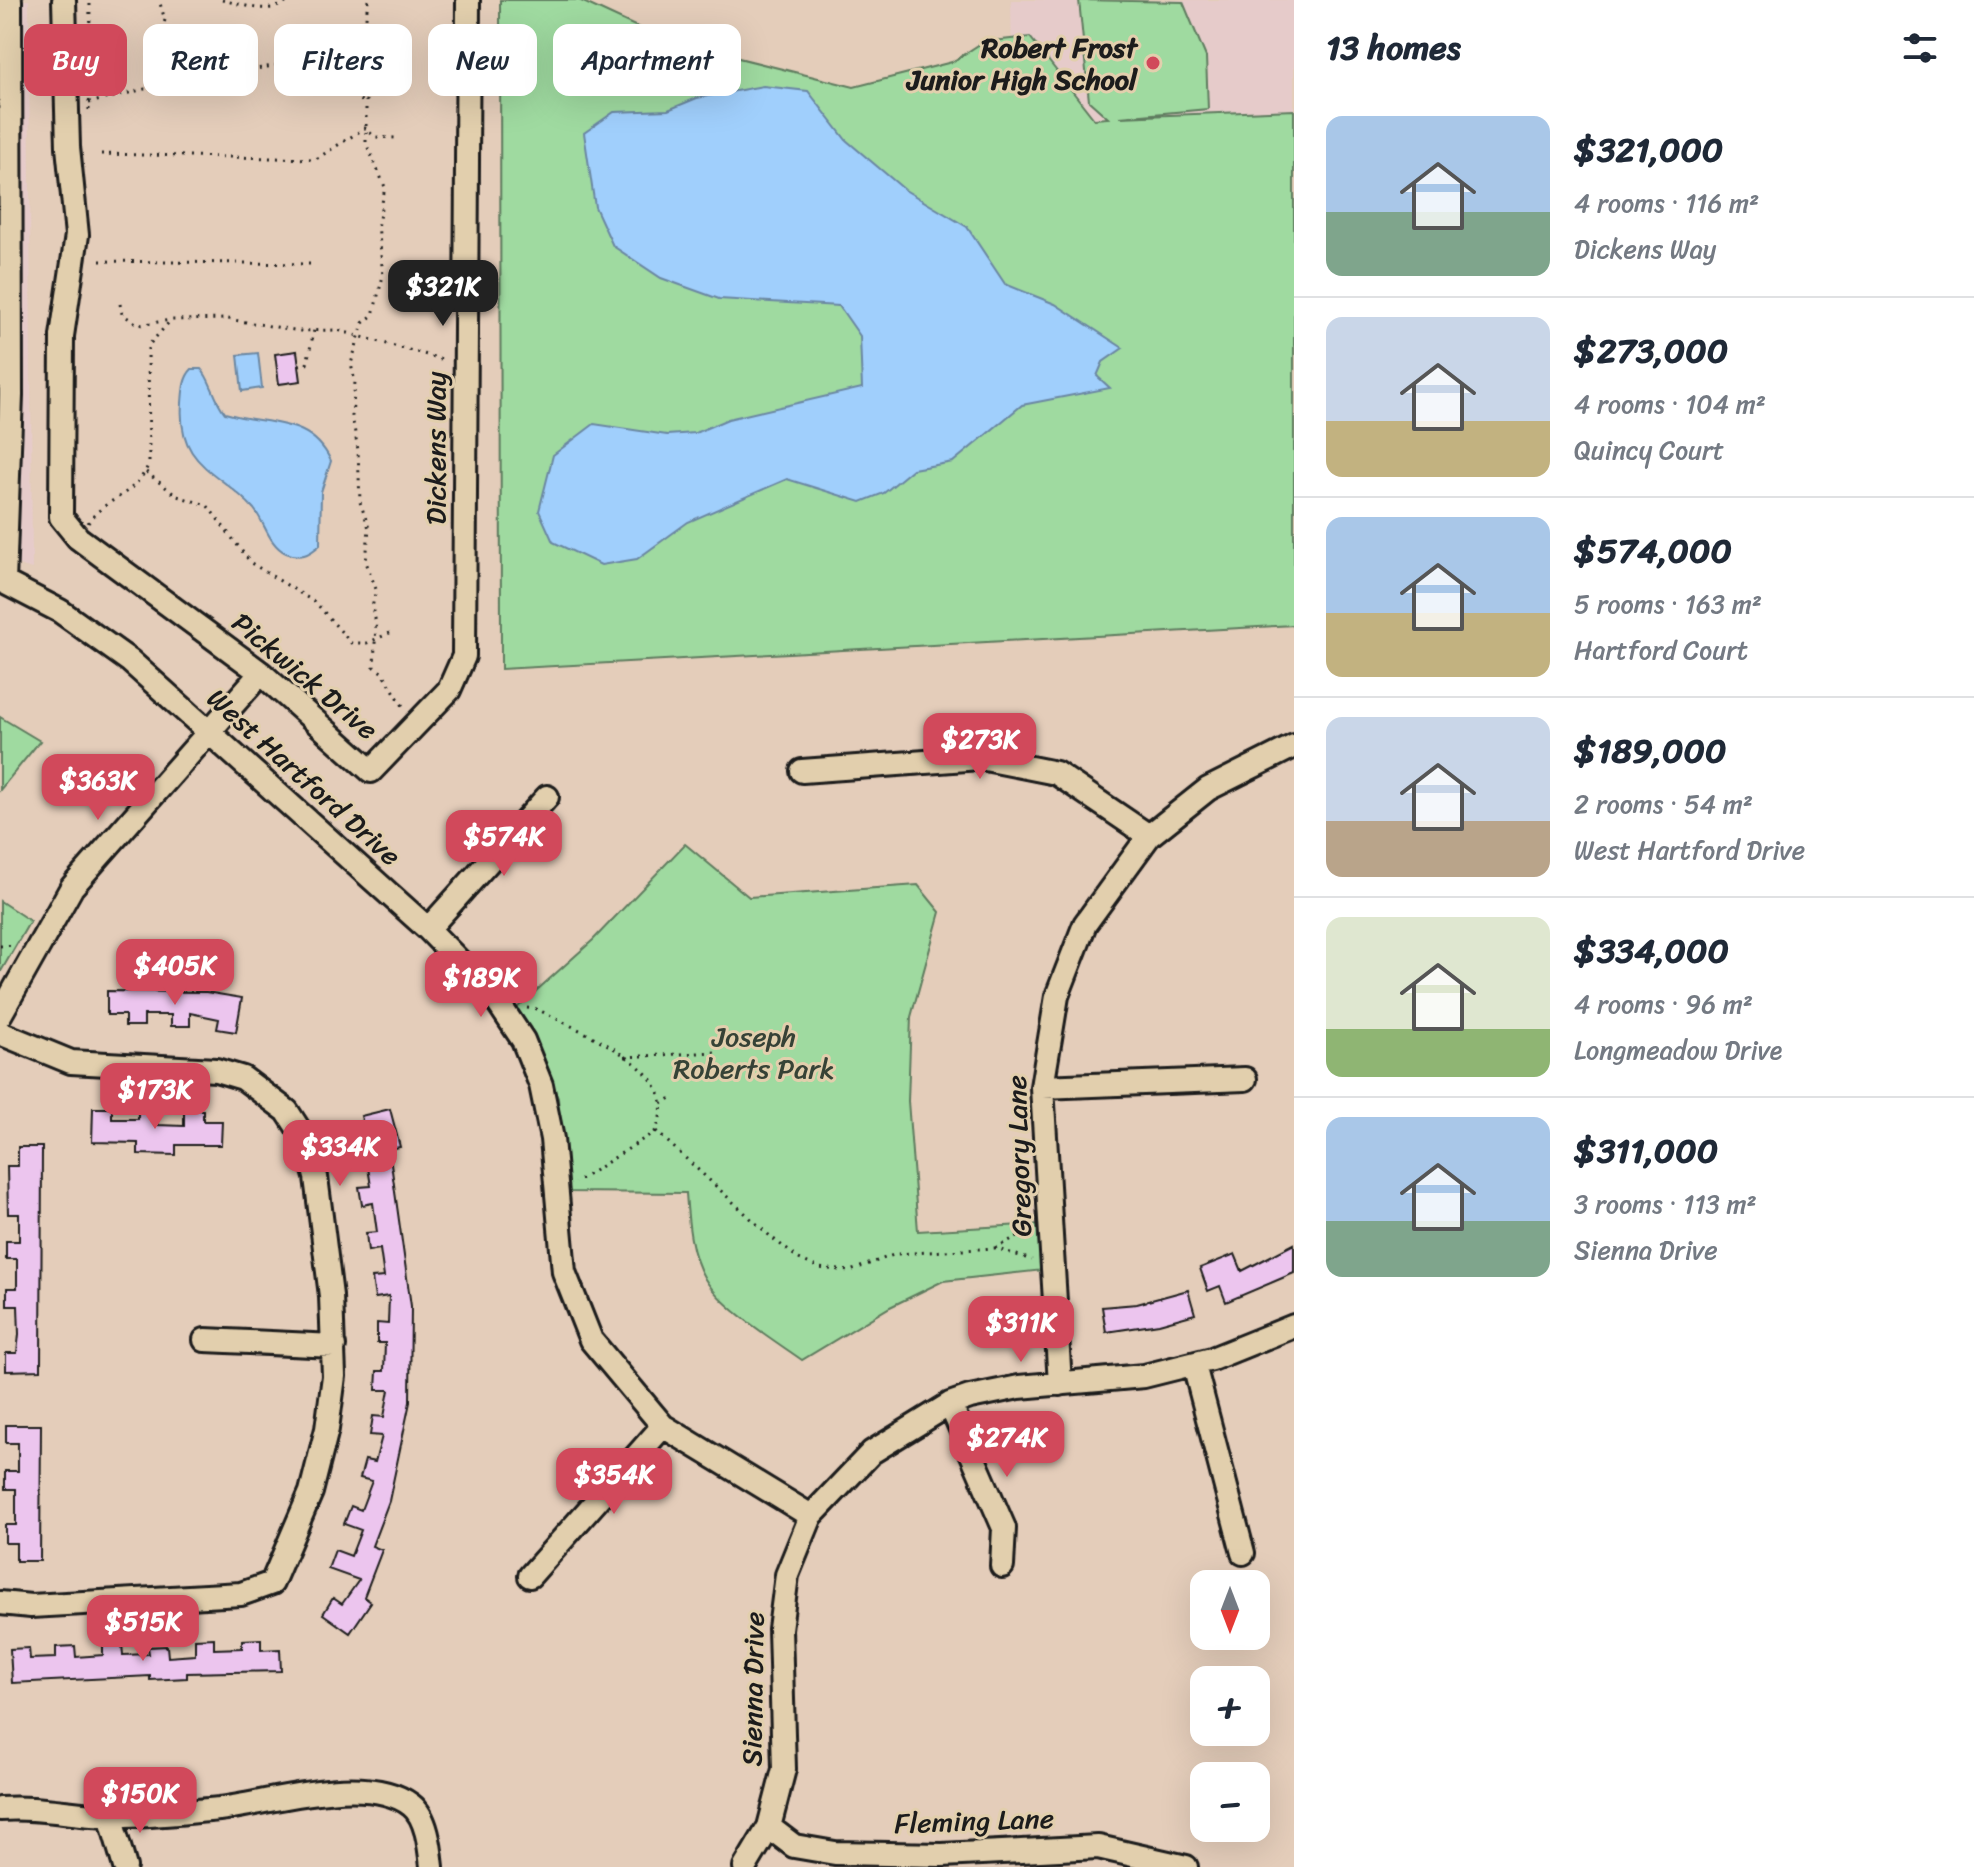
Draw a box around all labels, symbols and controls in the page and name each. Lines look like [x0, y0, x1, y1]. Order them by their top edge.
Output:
text: 13 homes [1326, 18, 1461, 78]
place label: Robert Frost Junior High School [905, 23, 1139, 104]
chip: Buy [24, 24, 127, 96]
chip: Rent [143, 24, 258, 96]
chip: Filters [274, 24, 412, 96]
chip: New [428, 24, 537, 96]
chip: Apartment [553, 24, 741, 96]
icon: filters [1898, 26, 1942, 70]
marker: Robert Frost Junior High School [1144, 54, 1162, 72]
text: $321,000 [1574, 120, 1723, 180]
icon: home [1390, 148, 1486, 244]
text: 4 rooms · 116 m² [1574, 180, 1759, 226]
text: Dickens Way [1574, 226, 1716, 272]
pin: $321K [387, 260, 499, 328]
text: $321K [406, 263, 480, 309]
text: $273,000 [1574, 321, 1728, 381]
icon: home [1390, 349, 1486, 445]
street label: Dickens Way [411, 371, 460, 525]
text: 4 rooms · 104 m² [1574, 381, 1766, 427]
text: Quincy Court [1574, 427, 1724, 473]
text: $574,000 [1574, 521, 1732, 581]
icon: home [1390, 549, 1486, 645]
text: 5 rooms · 163 m² [1574, 581, 1762, 627]
street label: Pickwick Drive [220, 599, 390, 753]
text: Hartford Court [1574, 627, 1748, 673]
street label: West Hartford Drive [195, 676, 413, 878]
pin: $273K [924, 713, 1036, 781]
text: $273K [941, 716, 1019, 762]
text: $189,000 [1574, 721, 1726, 781]
icon: home [1390, 749, 1486, 845]
pin: $363K [42, 754, 154, 822]
text: $363K [60, 757, 136, 803]
text: 2 rooms · 54 m² [1574, 781, 1753, 827]
pin: $574K [448, 810, 560, 878]
text: $574K [464, 813, 544, 859]
text: West Hartford Drive [1574, 827, 1805, 873]
text: $334,000 [1574, 921, 1729, 981]
pin: $405K [119, 939, 231, 1007]
text: $405K [134, 942, 216, 988]
icon: home [1390, 949, 1486, 1045]
pin: $189K [425, 951, 537, 1019]
text: $189K [443, 954, 519, 1000]
text: 4 rooms · 96 m² [1574, 981, 1753, 1027]
park label: Joseph Roberts Park [673, 1012, 835, 1093]
text: Longmeadow Drive [1574, 1027, 1782, 1073]
pin: $173K [99, 1063, 211, 1131]
text: $173K [118, 1066, 192, 1112]
street label: Gregory Lane [992, 1074, 1046, 1238]
pin: $334K [284, 1120, 396, 1188]
text: $311,000 [1574, 1121, 1718, 1181]
text: $334K [301, 1123, 379, 1169]
icon: home [1390, 1149, 1486, 1245]
text: 3 rooms · 113 m² [1574, 1181, 1757, 1227]
text: Sienna Drive [1574, 1227, 1718, 1273]
pin: $311K [965, 1296, 1077, 1364]
text: $311K [986, 1299, 1056, 1345]
pin: $274K [951, 1411, 1063, 1479]
text: $274K [967, 1414, 1047, 1460]
pin: $354K [558, 1448, 670, 1516]
text: $354K [574, 1451, 654, 1497]
north arrow [1190, 1570, 1270, 1650]
map controls [1190, 1570, 1270, 1842]
pin: $515K [87, 1595, 199, 1663]
text: $515K [105, 1598, 181, 1644]
street label: Sienna Drive [727, 1611, 779, 1767]
button: + [1190, 1666, 1270, 1746]
button: − [1190, 1762, 1270, 1842]
pin: $150K [84, 1767, 196, 1835]
text: $150K [102, 1770, 178, 1816]
street label: Fleming Lane [893, 1794, 1055, 1848]

